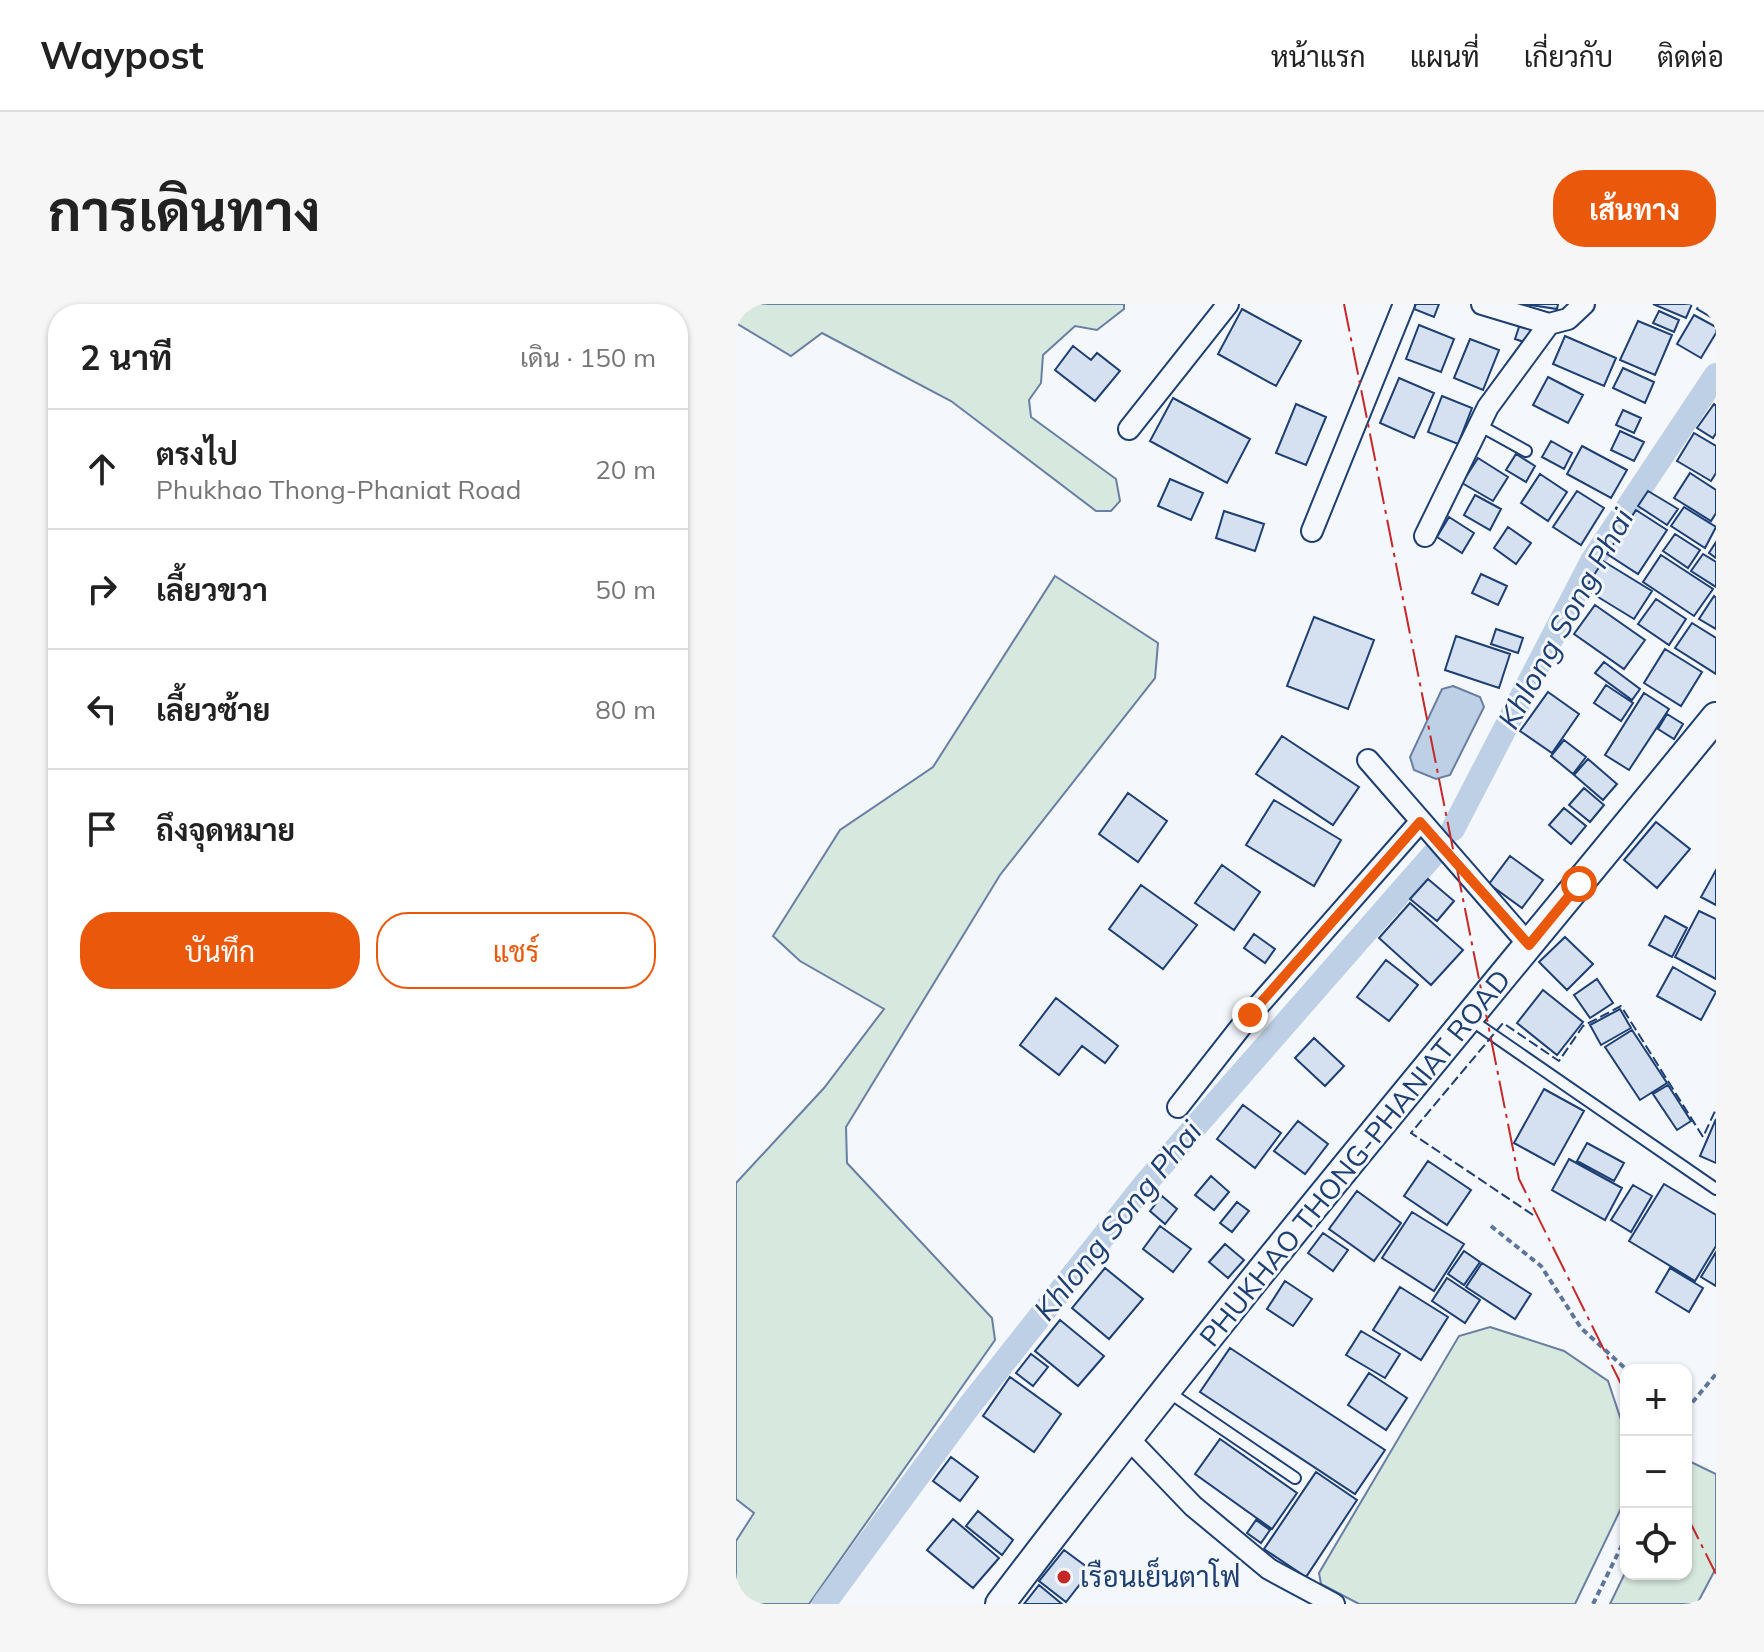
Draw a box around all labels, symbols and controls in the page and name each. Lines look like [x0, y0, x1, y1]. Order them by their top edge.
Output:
text: Waypost [40, 31, 204, 79]
text: หน้าแรก [1271, 39, 1366, 74]
text: แผนที่ [1410, 39, 1480, 74]
text: เกี่ยวกับ [1524, 39, 1613, 74]
text: ติดต่อ [1657, 39, 1724, 74]
button: เส้นทาง [1553, 170, 1716, 247]
text: การเดินทาง [48, 175, 320, 245]
text: 2 นาที [80, 336, 172, 379]
text: เดิน · 150 m [520, 341, 656, 374]
text: ตรงไป [156, 435, 238, 473]
icon: ahead [80, 447, 124, 491]
text: 20 m [595, 453, 656, 486]
text: Phukhao Thong-Phaniat Road [156, 473, 521, 506]
water label: Khlong Song Phai [1489, 501, 1642, 735]
icon: right [80, 567, 124, 611]
text: เลี้ยวขวา [156, 571, 268, 609]
text: 50 m [595, 573, 656, 606]
icon: left [80, 687, 124, 731]
text: เลี้ยวซ้าย [156, 691, 270, 729]
text: 80 m [595, 693, 656, 726]
icon: arrive [80, 807, 124, 851]
text: ถึงจุดหมาย [156, 811, 295, 849]
route start [1561, 866, 1597, 902]
button: บันทึก [80, 912, 360, 989]
button: แชร์ [376, 912, 656, 989]
street label: PHUKHAO THONG-PHANIAT ROAD [1192, 962, 1518, 1353]
route end [1232, 997, 1268, 1033]
water label: Khlong Song Phai [1025, 1112, 1210, 1328]
map controls [1620, 1364, 1692, 1580]
button: + [1620, 1364, 1692, 1436]
button: − [1620, 1436, 1692, 1508]
button: locate [1620, 1508, 1692, 1580]
place label: เรือนเย็นตาโฟ [1080, 1557, 1240, 1594]
marker: เรือนเย็นตาโฟ [1055, 1568, 1073, 1586]

